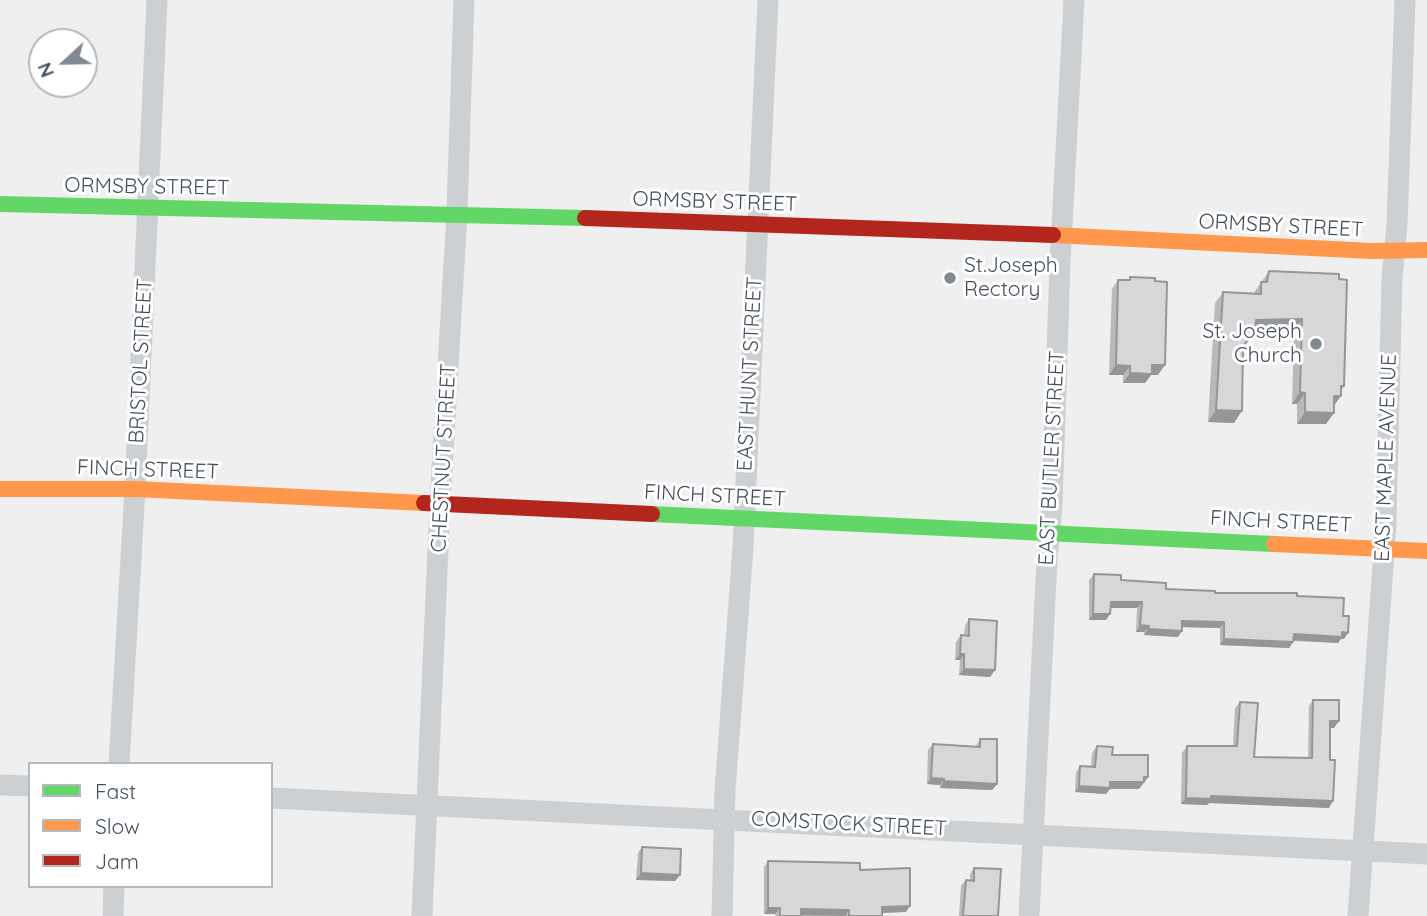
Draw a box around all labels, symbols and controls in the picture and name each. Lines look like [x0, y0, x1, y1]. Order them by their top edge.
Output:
north arrow [28, 28, 98, 98]
text: N [32, 59, 59, 81]
street label: ORMSBY STREET [64, 173, 230, 201]
street label: ORMSBY STREET [632, 187, 798, 217]
street label: ORMSBY STREET [1198, 209, 1364, 243]
place label: St.Joseph Rectory [964, 253, 1058, 303]
marker: St.Joseph Rectory [942, 270, 958, 286]
street label: EAST HUNT STREET [732, 276, 768, 472]
street label: BRISTOL STREET [124, 278, 158, 444]
place label: St. Joseph Church [1202, 319, 1302, 369]
marker: St. Joseph Church [1308, 336, 1324, 352]
street label: EAST BUTLER STREET [1034, 350, 1070, 566]
street label: EAST MAPLE AVENUE [1370, 354, 1402, 562]
street label: CHESTNUT STREET [426, 363, 462, 553]
street label: FINCH STREET [77, 455, 219, 485]
street label: FINCH STREET [643, 480, 787, 512]
street label: FINCH STREET [1209, 506, 1353, 538]
legend [28, 762, 273, 888]
text: Fast [95, 778, 136, 804]
street label: COMSTOCK STREET [750, 806, 948, 842]
text: Slow [95, 813, 140, 839]
text: Jam [95, 848, 139, 874]

